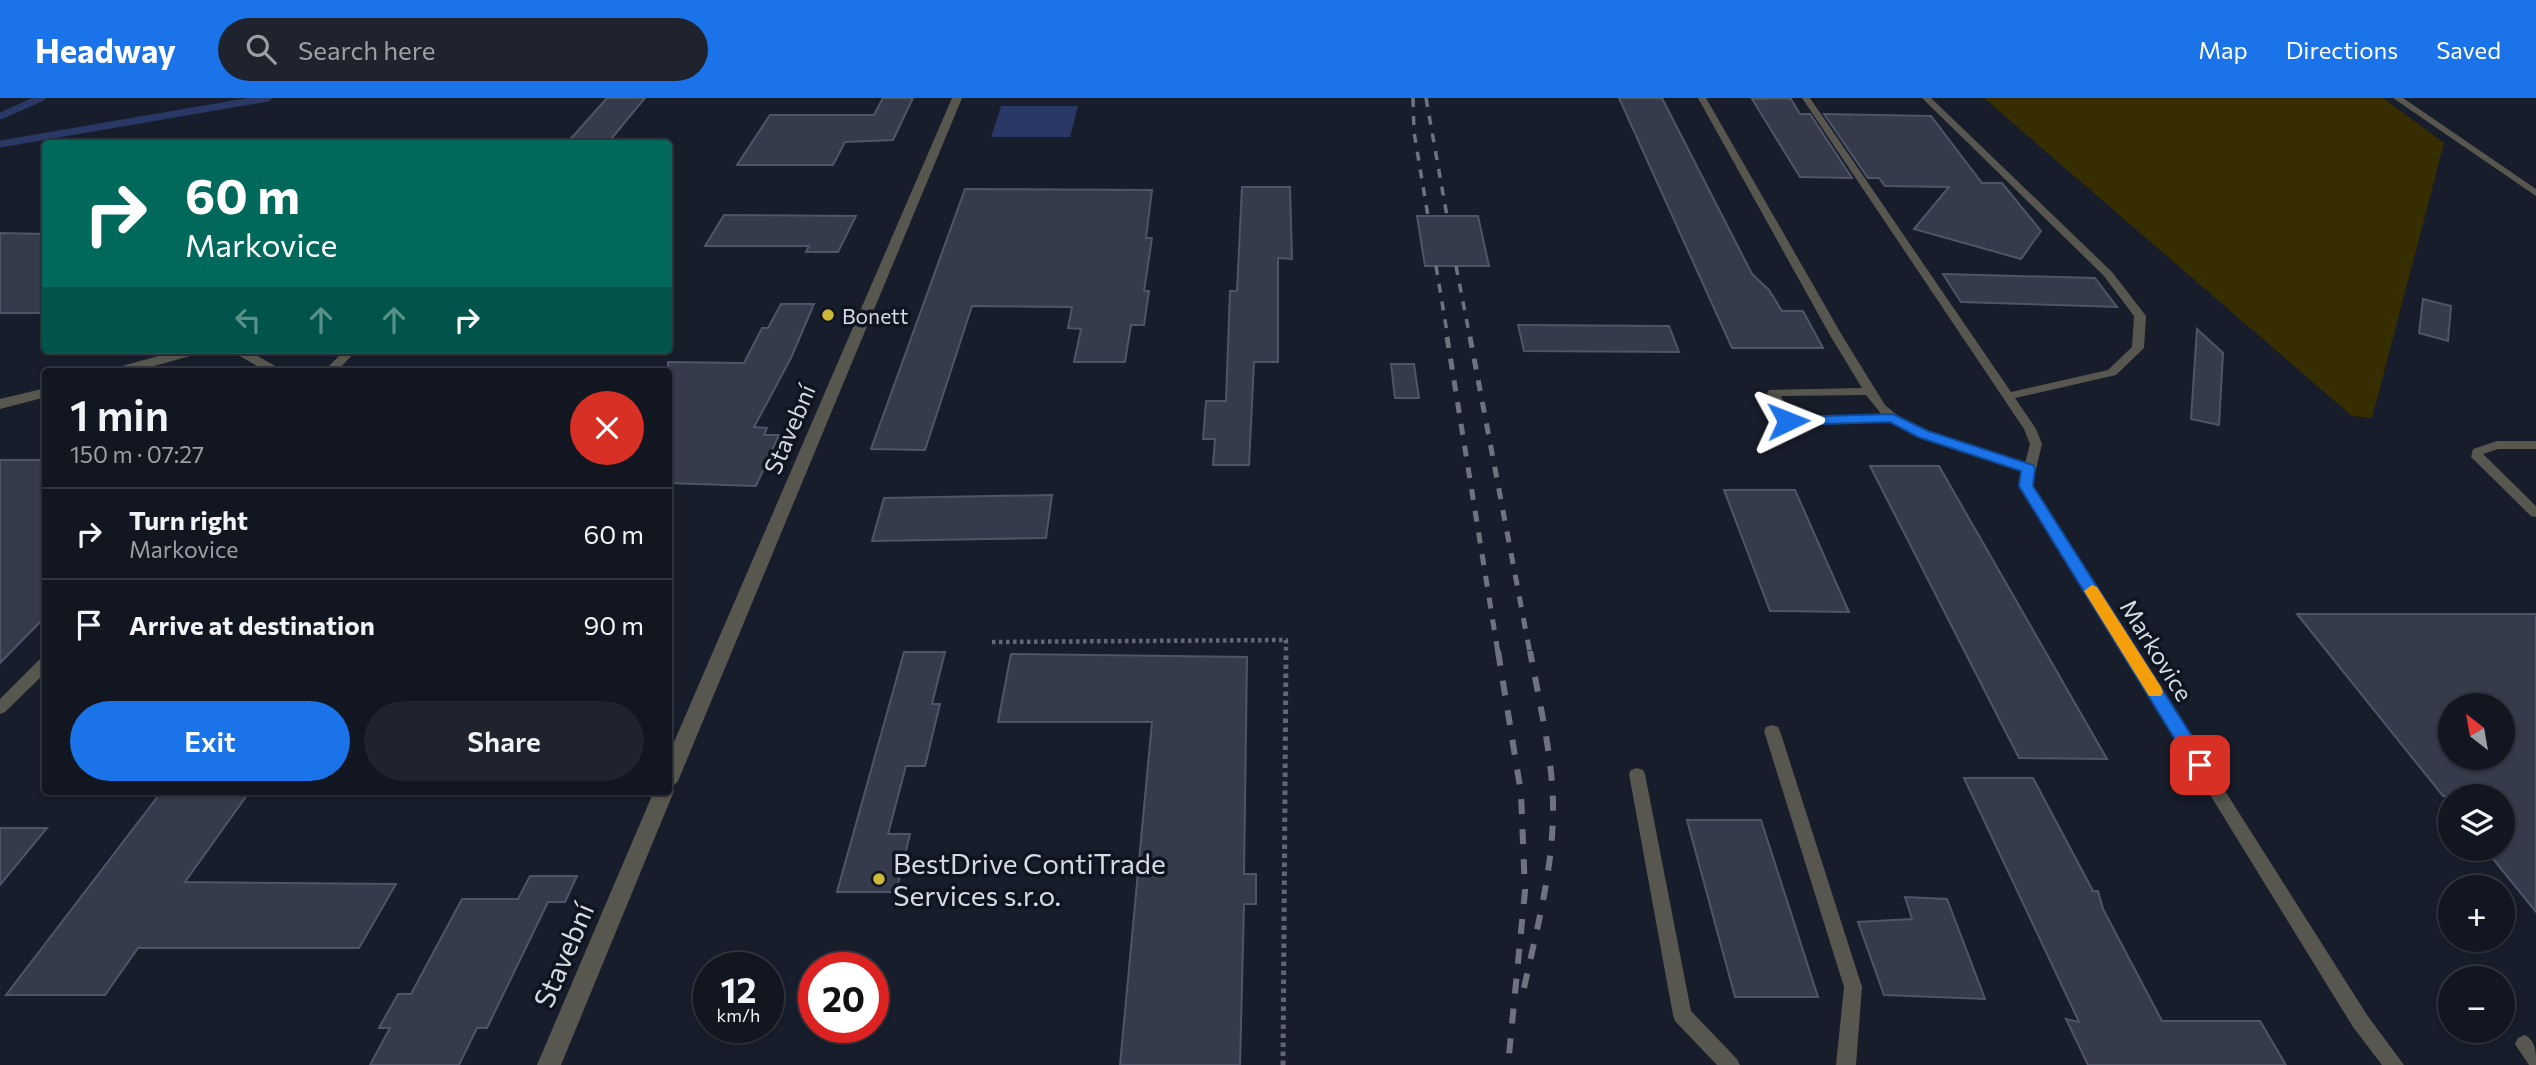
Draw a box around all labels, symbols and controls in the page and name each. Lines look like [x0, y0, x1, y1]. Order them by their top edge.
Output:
search box [218, 18, 708, 81]
text: Headway [35, 29, 176, 70]
icon: search [242, 30, 280, 68]
text: Search here [298, 34, 436, 65]
text: Map [2198, 35, 2248, 64]
text: Directions [2286, 35, 2398, 64]
text: Saved [2436, 35, 2501, 64]
text: 60 m [185, 164, 300, 224]
icon: right [70, 168, 161, 259]
text: Markovice [185, 224, 337, 264]
icon: left [229, 301, 267, 339]
icon: ahead [302, 301, 340, 339]
icon: ahead [375, 301, 413, 339]
icon: right [448, 301, 486, 339]
place label: Bonett [842, 303, 908, 328]
marker: Bonett [820, 307, 836, 323]
street label: Stavební [757, 379, 821, 478]
position arrow [1751, 384, 1825, 458]
text: 1 min [70, 388, 169, 440]
button: close [570, 391, 644, 465]
text: 150 m · 07:27 [70, 440, 204, 468]
text: Turn right [129, 504, 248, 535]
icon: right [70, 515, 108, 553]
text: 60 m [584, 518, 644, 549]
text: Markovice [129, 535, 239, 563]
street label: Markovice [2114, 594, 2200, 706]
icon: arrive [70, 606, 108, 644]
text: Arrive at destination [129, 609, 375, 640]
text: 90 m [584, 609, 644, 640]
north arrow [2438, 693, 2515, 770]
map controls [2438, 693, 2515, 1043]
button: Exit [70, 701, 350, 781]
button: Share [364, 701, 644, 781]
pin [2170, 735, 2230, 795]
icon: arrive [2181, 746, 2219, 784]
button: layers [2438, 784, 2515, 861]
place label: BestDrive ContiTrade Services s.r.o. [893, 846, 1166, 912]
marker: BestDrive ContiTrade Services s.r.o. [871, 871, 887, 887]
button: + [2438, 875, 2515, 952]
street label: Stavební [526, 897, 601, 1012]
speed limit sign: 20 [798, 952, 889, 1043]
button: − [2438, 966, 2515, 1043]
text: 12 [721, 967, 756, 1010]
text: km/h [717, 1004, 760, 1026]

